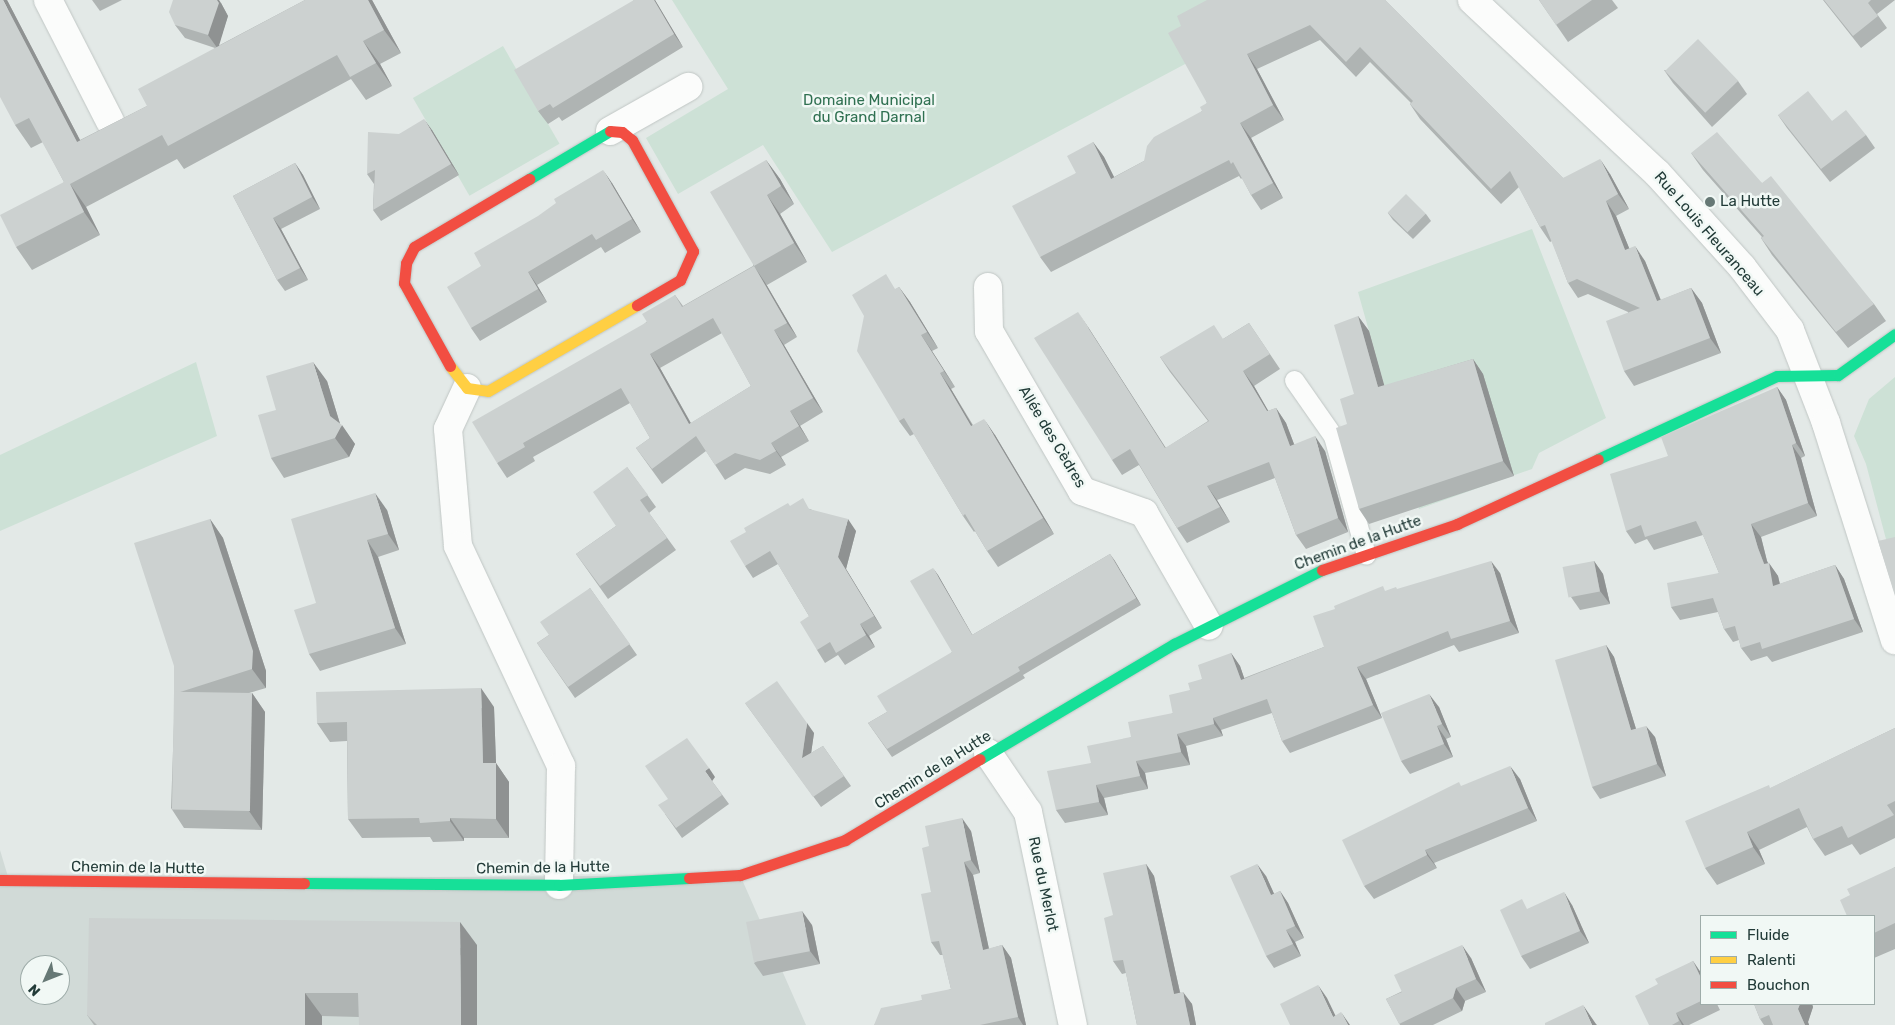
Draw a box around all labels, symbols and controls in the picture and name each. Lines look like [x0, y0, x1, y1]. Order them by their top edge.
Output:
park label: Domaine Municipal du Grand Darnal [803, 91, 935, 126]
street label: Rue Louis Fleuranceau [1650, 168, 1768, 300]
place label: La Hutte [1720, 193, 1780, 211]
marker: La Hutte [1704, 196, 1716, 208]
street label: Allée des Cèdres [1015, 383, 1089, 491]
street label: Chemin de la Hutte [1292, 512, 1424, 574]
street label: Chemin de la Hutte [872, 727, 994, 813]
street label: Rue du Merlot [1024, 835, 1062, 933]
street label: Chemin de la Hutte [71, 858, 205, 878]
street label: Chemin de la Hutte [476, 858, 610, 878]
legend [1700, 915, 1875, 1005]
text: Fluide [1747, 926, 1789, 944]
text: Ralenti [1747, 951, 1796, 969]
north arrow [20, 955, 70, 1005]
text: Bouchon [1747, 976, 1810, 994]
text: N [25, 981, 44, 1000]

